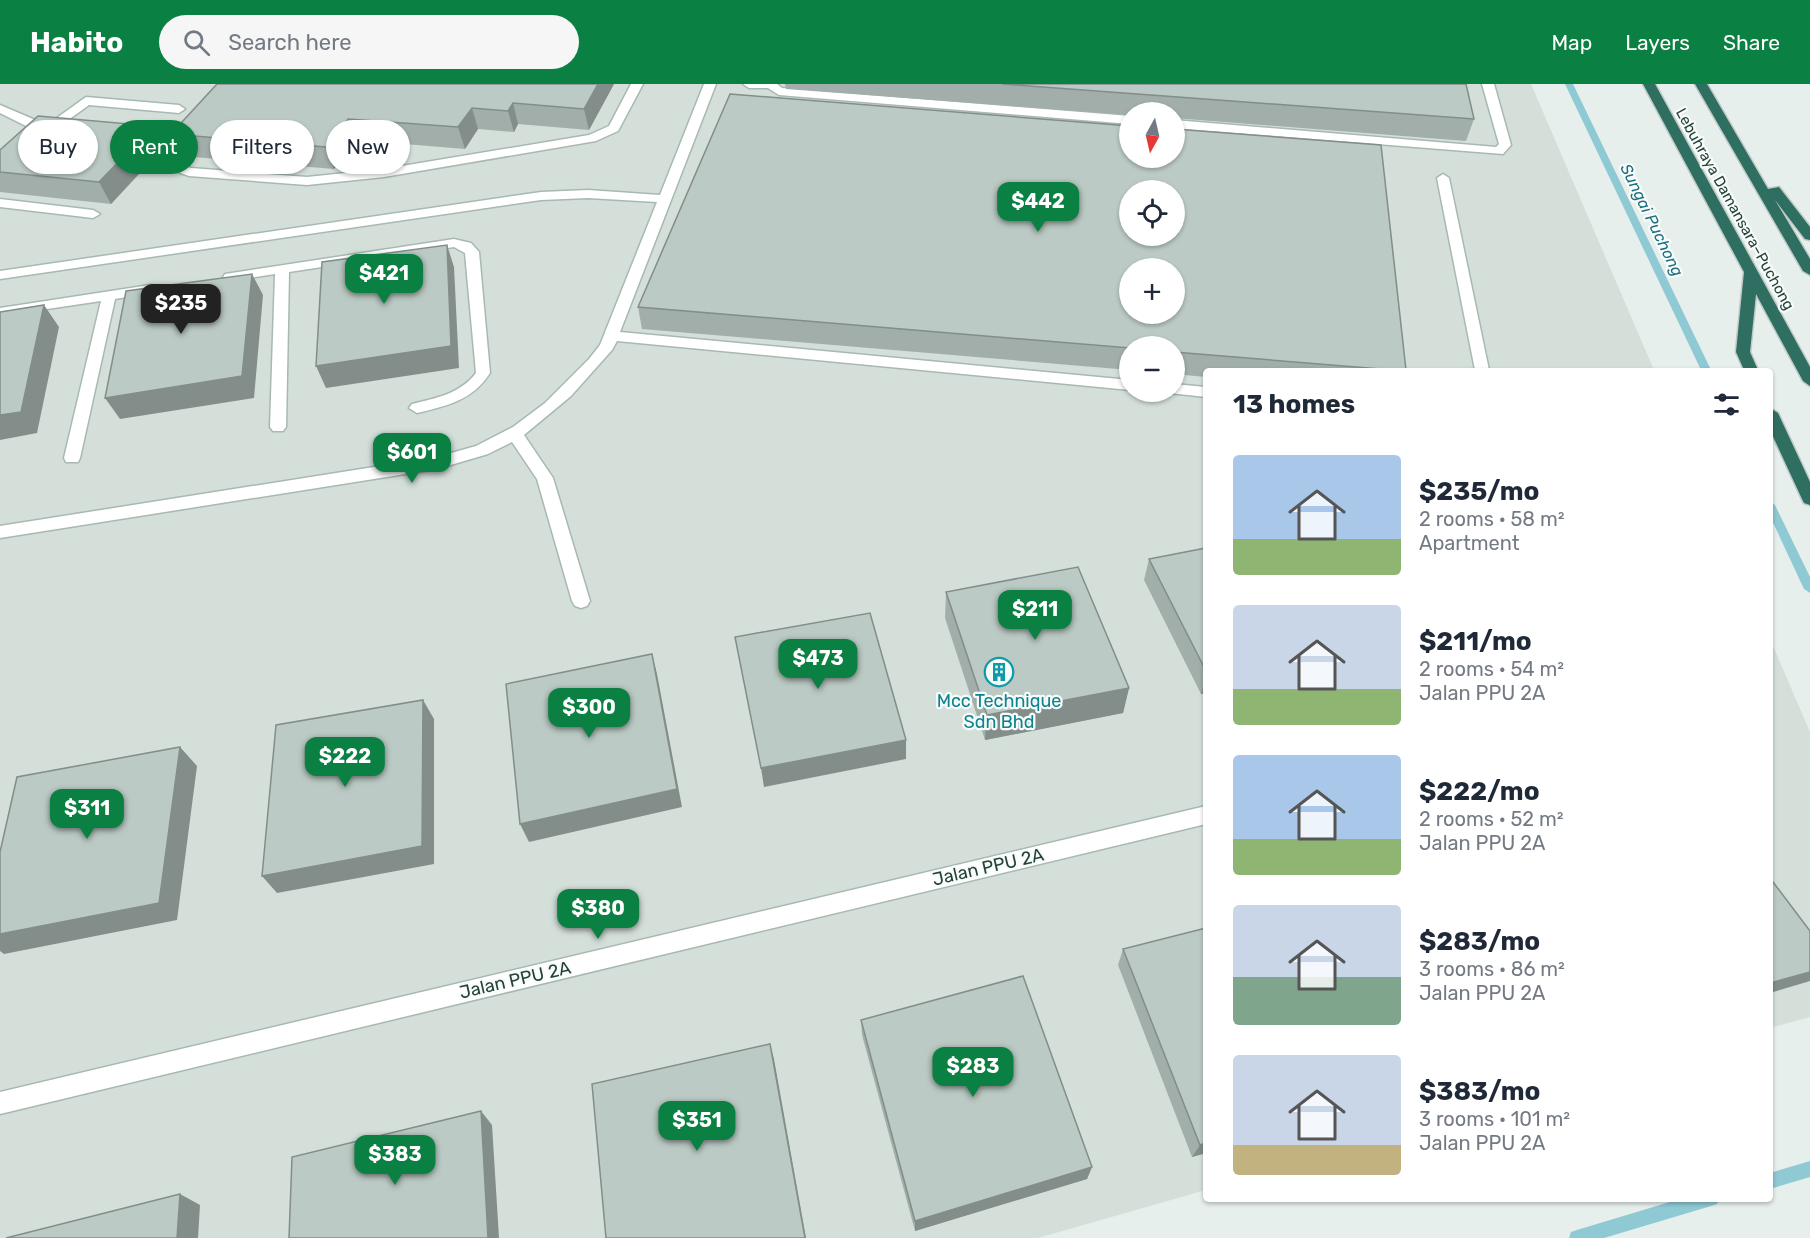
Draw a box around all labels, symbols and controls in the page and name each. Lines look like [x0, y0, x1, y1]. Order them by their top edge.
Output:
search box [159, 15, 579, 69]
text: Habito [30, 26, 123, 59]
icon: search [180, 26, 213, 59]
text: Search here [228, 29, 352, 56]
text: Map [1551, 30, 1592, 55]
text: Layers [1625, 30, 1690, 55]
text: Share [1723, 30, 1780, 55]
north arrow [1119, 102, 1185, 168]
map controls [1119, 102, 1185, 402]
street label: Lebuhraya Damansara–Puchong [1672, 105, 1798, 313]
chip: Buy [18, 120, 98, 174]
chip: Rent [110, 120, 198, 174]
chip: Filters [210, 120, 314, 174]
chip: New [326, 120, 410, 174]
water label: Sungai Puchong [1617, 161, 1688, 280]
button: locate [1119, 180, 1185, 246]
pin: $442 [1002, 182, 1074, 233]
text: $442 [1011, 189, 1065, 213]
pin: $421 [348, 254, 420, 305]
button: + [1119, 258, 1185, 324]
text: $421 [359, 261, 409, 285]
pin: $235 [145, 284, 217, 335]
text: $235 [155, 291, 207, 315]
button: − [1119, 336, 1185, 402]
icon: filters [1710, 388, 1743, 421]
text: 13 homes [1233, 389, 1355, 420]
pin: $601 [376, 433, 448, 484]
text: $601 [387, 440, 437, 464]
text: $235/mo [1419, 476, 1539, 507]
icon: home [1281, 479, 1353, 551]
text: 2 rooms · 58 m² [1419, 507, 1565, 531]
text: Apartment [1419, 531, 1520, 555]
pin: $211 [999, 590, 1071, 641]
text: $211 [1012, 597, 1058, 621]
text: $211/mo [1419, 626, 1532, 657]
icon: home [1281, 629, 1353, 701]
pin: $473 [782, 639, 854, 690]
text: $473 [792, 646, 844, 670]
building icon: Mcc Technique Sdn Bhd [983, 656, 1015, 688]
text: 2 rooms · 54 m² [1419, 657, 1564, 681]
text: Jalan PPU 2A [1419, 681, 1545, 705]
pin: $300 [553, 688, 625, 739]
place label: Mcc Technique Sdn Bhd [937, 690, 1061, 733]
text: $300 [562, 695, 616, 719]
pin: $222 [309, 737, 381, 788]
text: $222 [319, 744, 371, 768]
text: $222/mo [1419, 776, 1540, 807]
icon: home [1281, 779, 1353, 851]
pin: $311 [51, 789, 123, 840]
text: $311 [64, 796, 110, 820]
text: 2 rooms · 52 m² [1419, 807, 1564, 831]
text: Jalan PPU 2A [1419, 831, 1545, 855]
street label: Jalan PPU 2A [930, 843, 1046, 891]
pin: $380 [562, 889, 634, 940]
text: $380 [571, 896, 625, 920]
text: $283/mo [1419, 926, 1540, 957]
icon: home [1281, 929, 1353, 1001]
street label: Jalan PPU 2A [457, 956, 573, 1004]
text: 3 rooms · 86 m² [1419, 957, 1565, 981]
text: Jalan PPU 2A [1419, 981, 1545, 1005]
pin: $283 [937, 1047, 1009, 1098]
text: $283 [946, 1054, 1000, 1078]
text: $383/mo [1419, 1076, 1540, 1107]
icon: home [1281, 1079, 1353, 1151]
pin: $351 [661, 1101, 733, 1152]
text: 3 rooms · 101 m² [1419, 1107, 1570, 1131]
text: $351 [672, 1108, 722, 1132]
text: Jalan PPU 2A [1419, 1131, 1545, 1155]
pin: $383 [359, 1135, 431, 1186]
text: $383 [368, 1142, 422, 1166]

